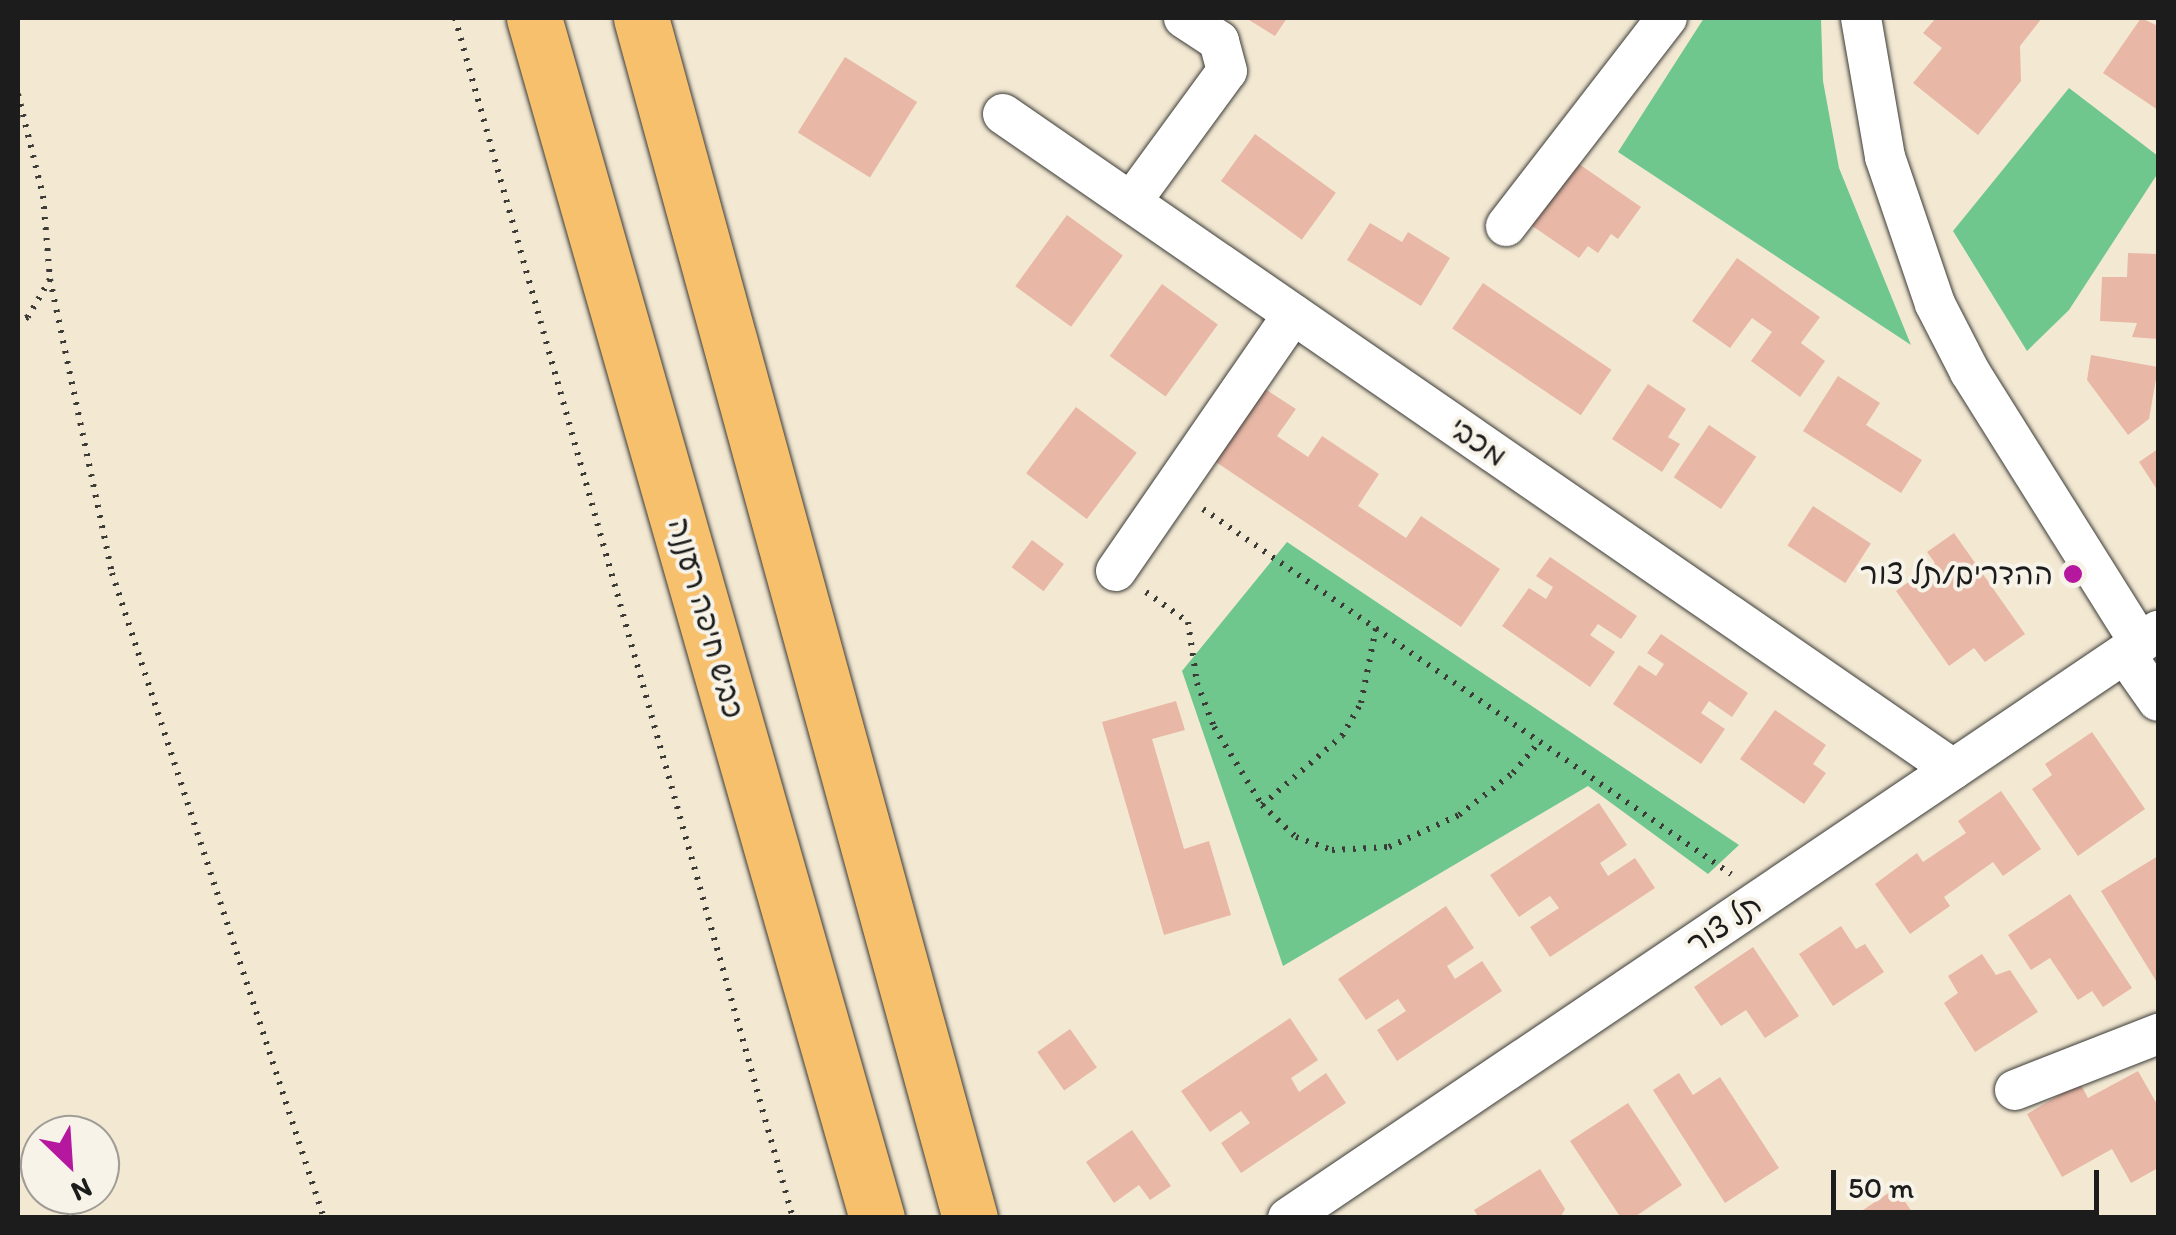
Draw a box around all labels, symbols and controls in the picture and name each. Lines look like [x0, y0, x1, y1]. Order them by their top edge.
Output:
street label: מכבי [1443, 410, 1513, 474]
street label: כביש חיפה רעננה [660, 514, 752, 722]
place label: ההדרים/תל צור [1860, 556, 2053, 592]
marker: ההדרים/תל צור [2062, 563, 2084, 585]
street label: תל צור [1680, 886, 1768, 962]
north arrow [20, 1115, 120, 1215]
scale bar [1836, 1150, 2104, 1212]
text: 50 m [1848, 1169, 1914, 1206]
text: N [66, 1171, 98, 1210]

